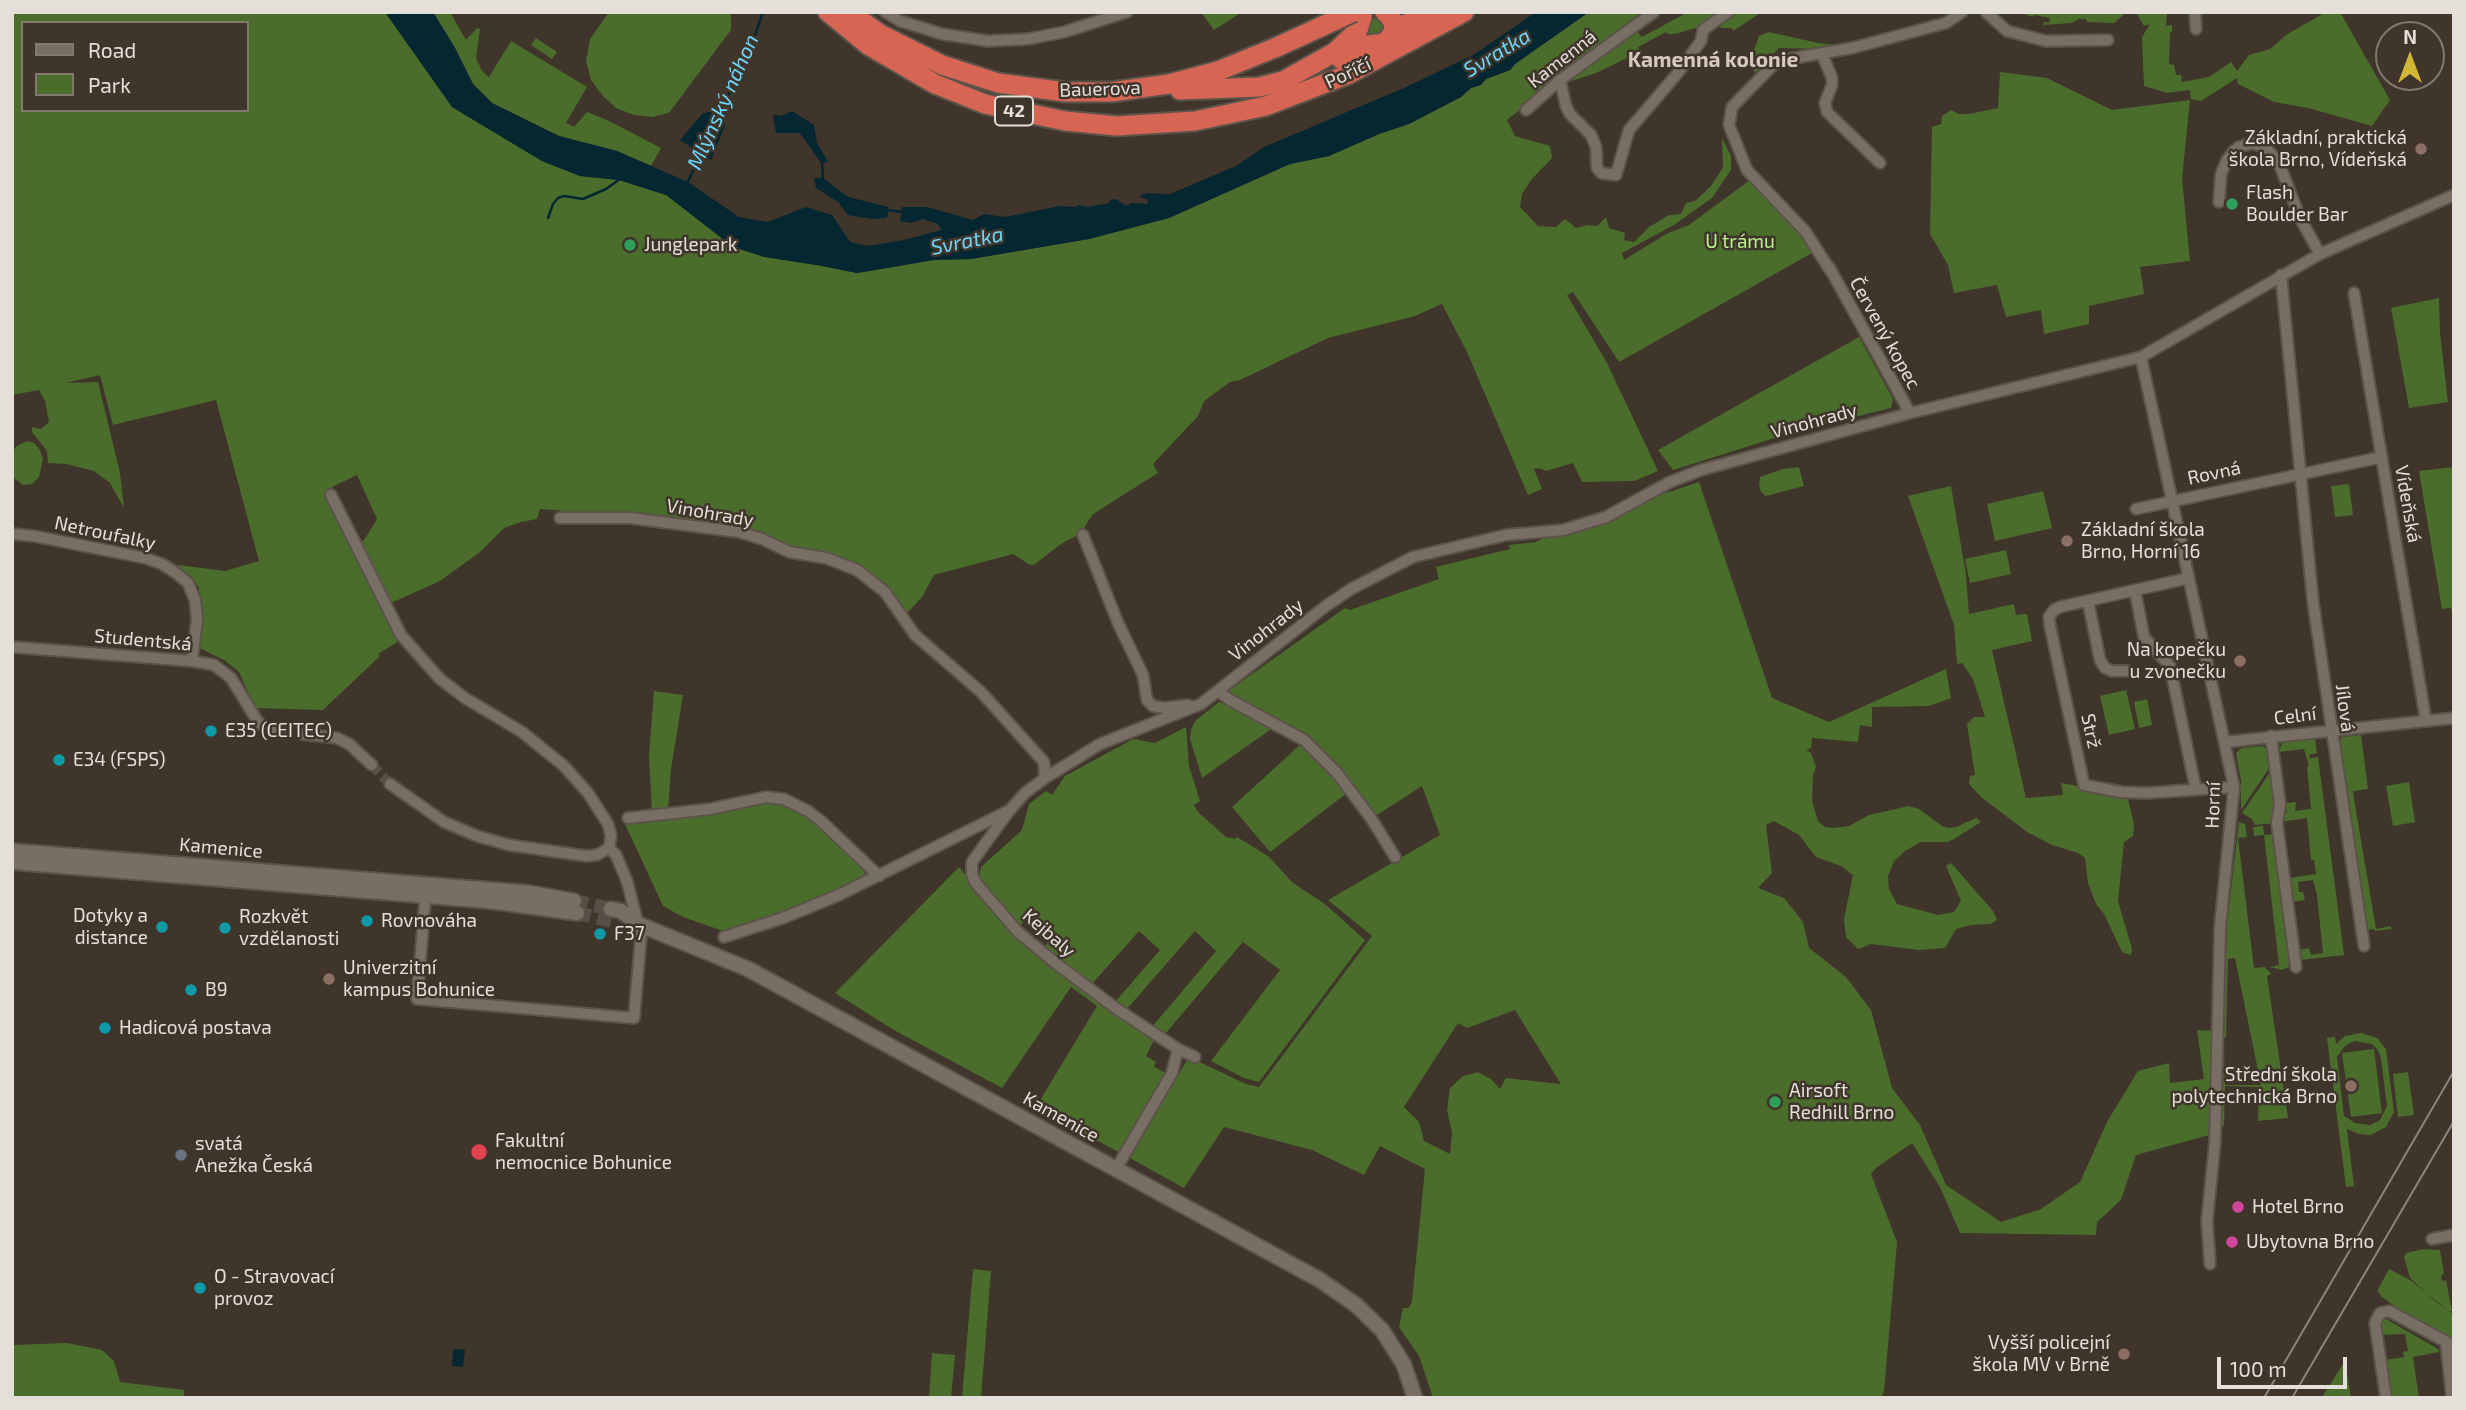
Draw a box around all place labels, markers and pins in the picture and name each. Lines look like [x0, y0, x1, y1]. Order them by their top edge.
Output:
place label: Základní, praktická škola Brno, Vídeňská [2229, 127, 2407, 171]
marker: Základní, praktická škola Brno, Vídeňská [2413, 141, 2429, 157]
place label: Flash Boulder Bar [2246, 182, 2348, 226]
marker: Flash Boulder Bar [2224, 196, 2240, 212]
place label: Junglepark [644, 234, 738, 256]
marker: Junglepark [622, 237, 638, 253]
place label: Základní škola Brno, Horní 16 [2081, 519, 2205, 563]
marker: Základní škola Brno, Horní 16 [2059, 533, 2075, 549]
place label: Na kopečku u zvonečku [2127, 639, 2226, 683]
marker: Na kopečku u zvonečku [2232, 653, 2248, 669]
place label: E35 (CEITEC) [225, 720, 332, 742]
marker: E35 (CEITEC) [203, 723, 219, 739]
place label: E34 (FSPS) [73, 749, 165, 771]
marker: E34 (FSPS) [51, 752, 67, 768]
place label: Dotyky a distance [73, 905, 148, 949]
place label: Rozkvět vzdělanosti [239, 906, 339, 950]
place label: Rovnováha [381, 910, 477, 932]
marker: Rovnováha [359, 913, 375, 929]
marker: Dotyky a distance [154, 919, 170, 935]
marker: Rozkvět vzdělanosti [217, 920, 233, 936]
place label: F37 [614, 923, 645, 945]
marker: F37 [592, 926, 608, 942]
place label: Univerzitní kampus Bohunice [343, 957, 495, 1001]
marker: Univerzitní kampus Bohunice [321, 971, 337, 987]
place label: B9 [205, 979, 228, 1001]
marker: B9 [183, 982, 199, 998]
place label: Hadicová postava [119, 1017, 272, 1039]
marker: Hadicová postava [97, 1020, 113, 1036]
place label: Střední škola polytechnická Brno [2172, 1064, 2337, 1108]
marker: Střední škola polytechnická Brno [2343, 1078, 2359, 1094]
place label: Airsoft Redhill Brno [1789, 1080, 1894, 1124]
marker: Airsoft Redhill Brno [1767, 1094, 1783, 1110]
place label: Fakultní nemocnice Bohunice [495, 1130, 672, 1174]
place label: svatá Anežka Česká [195, 1133, 313, 1177]
marker: Fakultní nemocnice Bohunice [469, 1142, 489, 1162]
marker: svatá Anežka Česká [173, 1147, 189, 1163]
place label: Hotel Brno [2252, 1196, 2344, 1218]
marker: Hotel Brno [2230, 1199, 2246, 1215]
place label: Ubytovna Brno [2246, 1231, 2374, 1253]
marker: Ubytovna Brno [2224, 1234, 2240, 1250]
place label: O - Stravovací provoz [214, 1266, 335, 1310]
marker: O - Stravovací provoz [192, 1280, 208, 1296]
place label: Vyšší policejní škola MV v Brně [1972, 1332, 2110, 1376]
marker: Vyšší policejní škola MV v Brně [2116, 1346, 2132, 1362]

